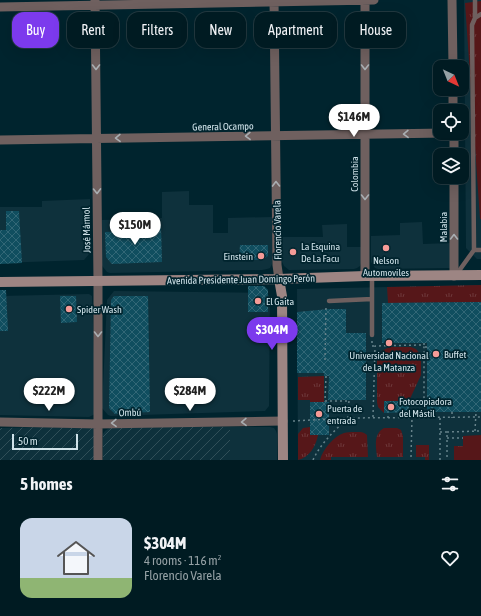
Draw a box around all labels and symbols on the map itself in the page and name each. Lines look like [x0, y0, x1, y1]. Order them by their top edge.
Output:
north arrow [433, 60, 469, 96]
one-way arrow [92, 64, 100, 70]
one-way arrow [361, 64, 369, 70]
pin: $146M [326, 104, 382, 138]
street label: General Ocampo [192, 120, 254, 133]
one-way arrow [403, 130, 409, 138]
one-way arrow [245, 132, 251, 140]
one-way arrow [115, 134, 121, 142]
street label: Colombia [349, 156, 360, 192]
one-way arrow [272, 181, 280, 187]
one-way arrow [93, 188, 101, 194]
one-way arrow [361, 194, 369, 200]
street label: Florencio Varela [271, 200, 284, 260]
street label: José Mármol [81, 206, 92, 253]
street label: Malabia [438, 211, 449, 242]
pin: $150M [107, 212, 163, 246]
one-way arrow [450, 234, 458, 240]
place label: La Esquina De La Facu [301, 241, 340, 264]
marker: Nelson Automoviles [381, 243, 391, 253]
marker: La Esquina De La Facu [288, 247, 298, 257]
place label: Einstein [224, 251, 253, 262]
marker: Einstein [256, 251, 266, 261]
place label: Nelson Automoviles [363, 255, 409, 278]
street label: Avenida Presidente Juan Domingo Perón [167, 273, 315, 286]
marker: El Gaita [253, 296, 263, 306]
place label: El Gaita [266, 296, 294, 307]
marker: Spider Wash [64, 304, 74, 314]
place label: Spider Wash [77, 304, 122, 315]
pin: $304M [244, 317, 300, 351]
one-way arrow [94, 331, 102, 337]
marker: Universidad Nacional de La Matanza [384, 338, 394, 348]
marker: Buffet [431, 349, 441, 359]
place label: Buffet [444, 349, 467, 360]
place label: Universidad Nacional de La Matanza [349, 350, 429, 373]
pin: $222M [21, 378, 77, 412]
pin: $284M [162, 378, 218, 412]
place label: Fotocopiadora del Mástil [399, 396, 452, 419]
marker: Fotocopiadora del Mástil [386, 402, 396, 412]
place label: Puerta de entrada [327, 403, 363, 426]
street label: Ombú [119, 407, 142, 418]
marker: Puerta de entrada [314, 409, 324, 419]
one-way arrow [241, 417, 247, 426]
one-way arrow [111, 419, 117, 427]
scale bar [12, 432, 78, 451]

